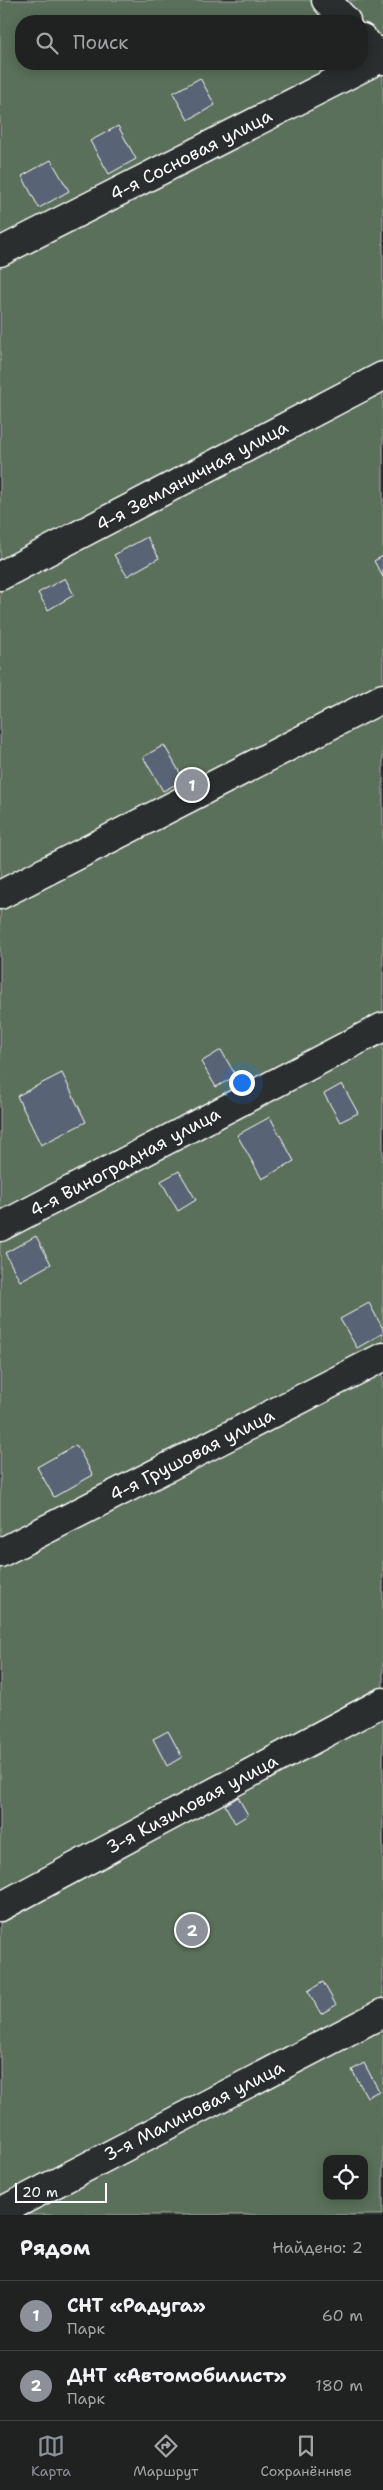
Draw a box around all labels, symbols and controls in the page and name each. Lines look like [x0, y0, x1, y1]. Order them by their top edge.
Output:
search box [15, 15, 368, 70]
icon: search [33, 29, 61, 57]
text: Поиск [73, 30, 128, 55]
street label: 4-я Сосновая улица [106, 104, 276, 206]
street label: 4-я Земляничная улица [92, 415, 292, 537]
pin: 1 [176, 766, 208, 804]
your location [229, 1070, 255, 1096]
street label: 4-я Виноградная улица [26, 1102, 224, 1222]
street label: 4-я Грушовая улица [106, 1403, 278, 1507]
street label: 3-я Кизиловая улица [102, 1749, 282, 1859]
pin: 2 [176, 1911, 208, 1949]
street label: 3-я Малиновая улица [100, 2055, 288, 2167]
map controls [323, 2155, 368, 2200]
button: locate [323, 2155, 368, 2200]
scale bar [15, 2180, 108, 2203]
text: 20 m [22, 2183, 58, 2201]
text: Рядом [20, 2234, 90, 2262]
text: Найдено: 2 [272, 2237, 363, 2258]
text: СНТ «Радуга» [67, 2293, 206, 2318]
text: 1 [32, 2305, 40, 2326]
text: 60 m [322, 2305, 363, 2326]
text: Парк [67, 2318, 105, 2339]
text: ДНТ «Автомобилист» [67, 2363, 287, 2388]
text: 2 [30, 2375, 42, 2396]
text: 180 m [315, 2375, 363, 2396]
text: Парк [67, 2388, 105, 2409]
tab: Карта [31, 2432, 71, 2480]
tab: Маршрут [133, 2432, 198, 2480]
tab: Сохранённые [261, 2432, 352, 2480]

